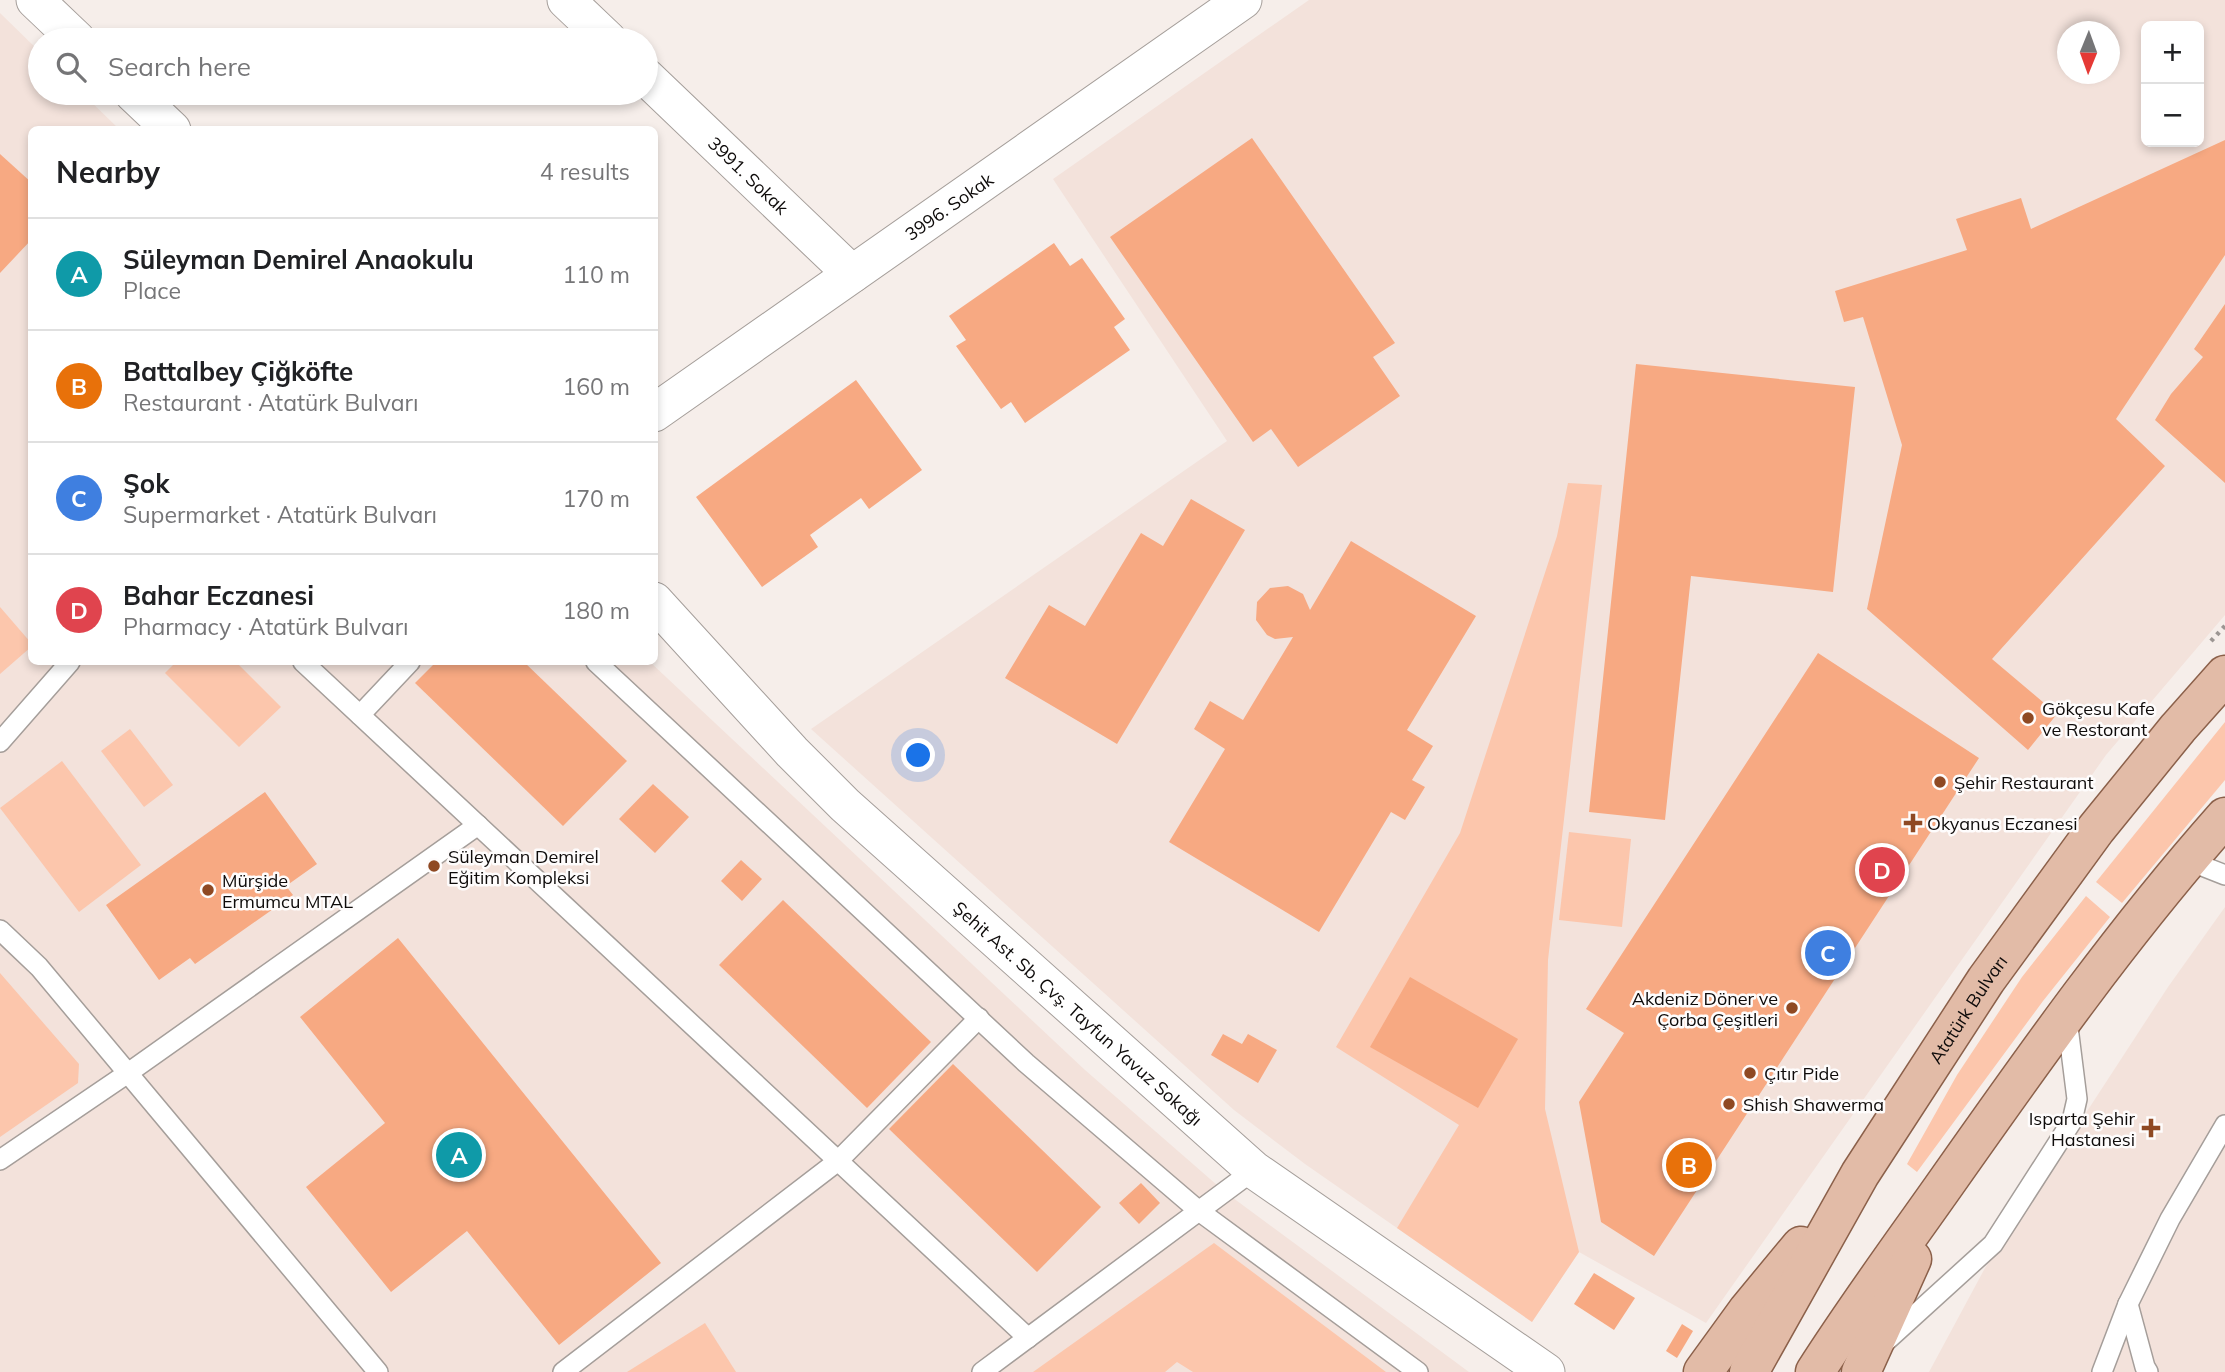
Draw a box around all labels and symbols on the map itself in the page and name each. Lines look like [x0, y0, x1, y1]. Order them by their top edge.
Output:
north arrow [2057, 21, 2120, 84]
street label: 3991. Sokak [704, 131, 794, 219]
street label: 3996. Sokak [900, 167, 998, 245]
place label: Gökçesu Kafe ve Restorant [2042, 697, 2155, 741]
marker: Gökçesu Kafe ve Restorant [2020, 710, 2036, 726]
your location [901, 738, 935, 772]
place label: Şehir Restaurant [1954, 771, 2094, 794]
marker: Şehir Restaurant [1932, 774, 1948, 790]
place label: Okyanus Eczanesi [1927, 812, 2078, 835]
marker: Okyanus Eczanesi [1905, 815, 1921, 831]
pin: D [1859, 844, 1905, 896]
place label: Süleyman Demirel Eğitim Kompleksi [448, 845, 599, 889]
marker: Süleyman Demirel Eğitim Kompleksi [426, 858, 442, 874]
place label: Mürşide Ermumcu MTAL [222, 869, 353, 913]
marker: Mürşide Ermumcu MTAL [200, 882, 216, 898]
street label: Şehit Ast. Sb. Çvş. Tayfun Yavuz Sokağı [949, 896, 1208, 1130]
pin: C [1805, 927, 1851, 979]
street label: Atatürk Bulvarı [1924, 950, 2012, 1068]
place label: Akdeniz Döner ve Çorba Çeşitleri [1632, 987, 1778, 1031]
marker: Akdeniz Döner ve Çorba Çeşitleri [1784, 1000, 1800, 1016]
place label: Çıtır Pide [1764, 1062, 1839, 1085]
marker: Çıtır Pide [1742, 1065, 1758, 1081]
place label: Shish Shawerma [1743, 1093, 1884, 1116]
marker: Shish Shawerma [1721, 1096, 1737, 1112]
place label: Isparta Şehir Hastanesi [2029, 1107, 2135, 1151]
marker: Isparta Şehir Hastanesi [2141, 1118, 2161, 1138]
pin: A [436, 1129, 482, 1181]
pin: B [1666, 1139, 1712, 1191]

